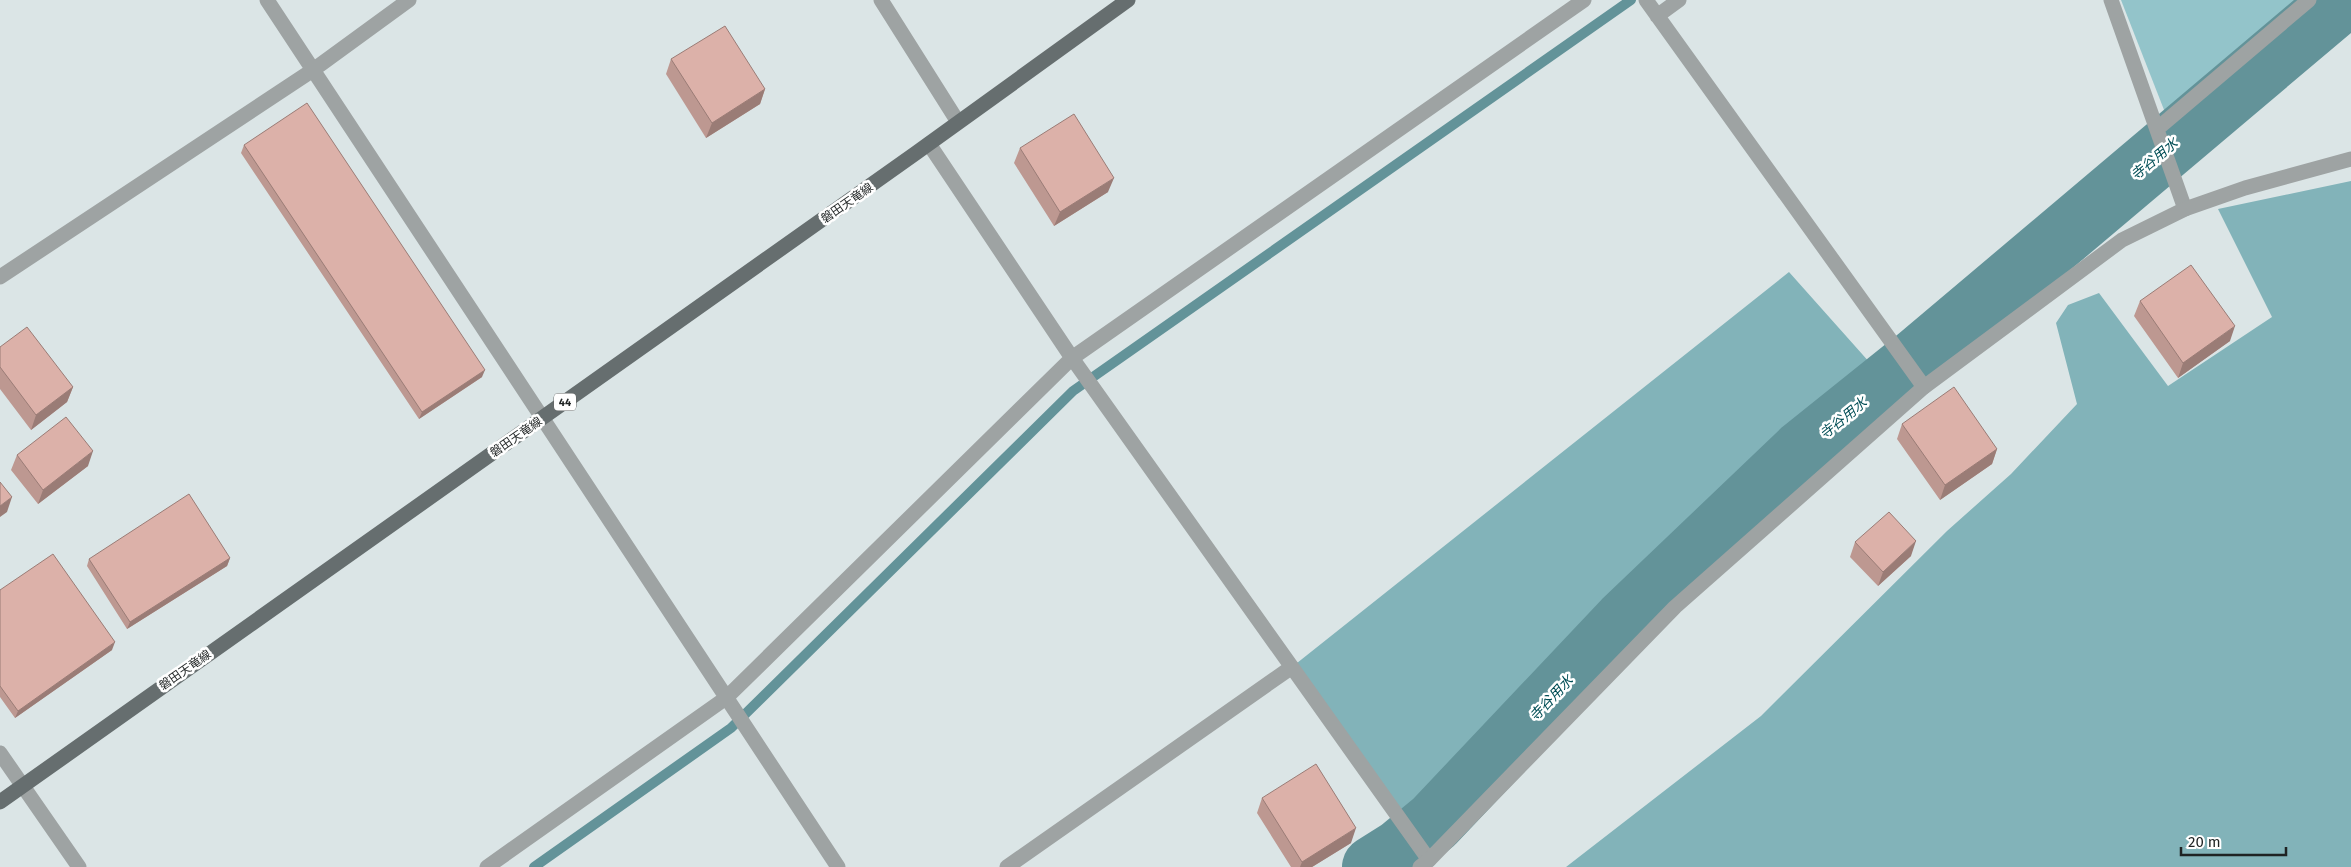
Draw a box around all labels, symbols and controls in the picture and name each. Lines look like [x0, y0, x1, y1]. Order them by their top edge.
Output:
water label: 寺谷用水 [2127, 134, 2183, 184]
street label: 磐田天竜線 [818, 180, 876, 226]
water label: 寺谷用水 [1816, 393, 1872, 443]
road number: 44 [554, 394, 576, 411]
street label: 磐田天竜線 [487, 414, 545, 460]
street label: 磐田天竜線 [156, 647, 214, 693]
water label: 寺谷用水 [1526, 671, 1578, 725]
scale bar [2181, 824, 2286, 856]
text: 20 m [2188, 833, 2221, 851]

